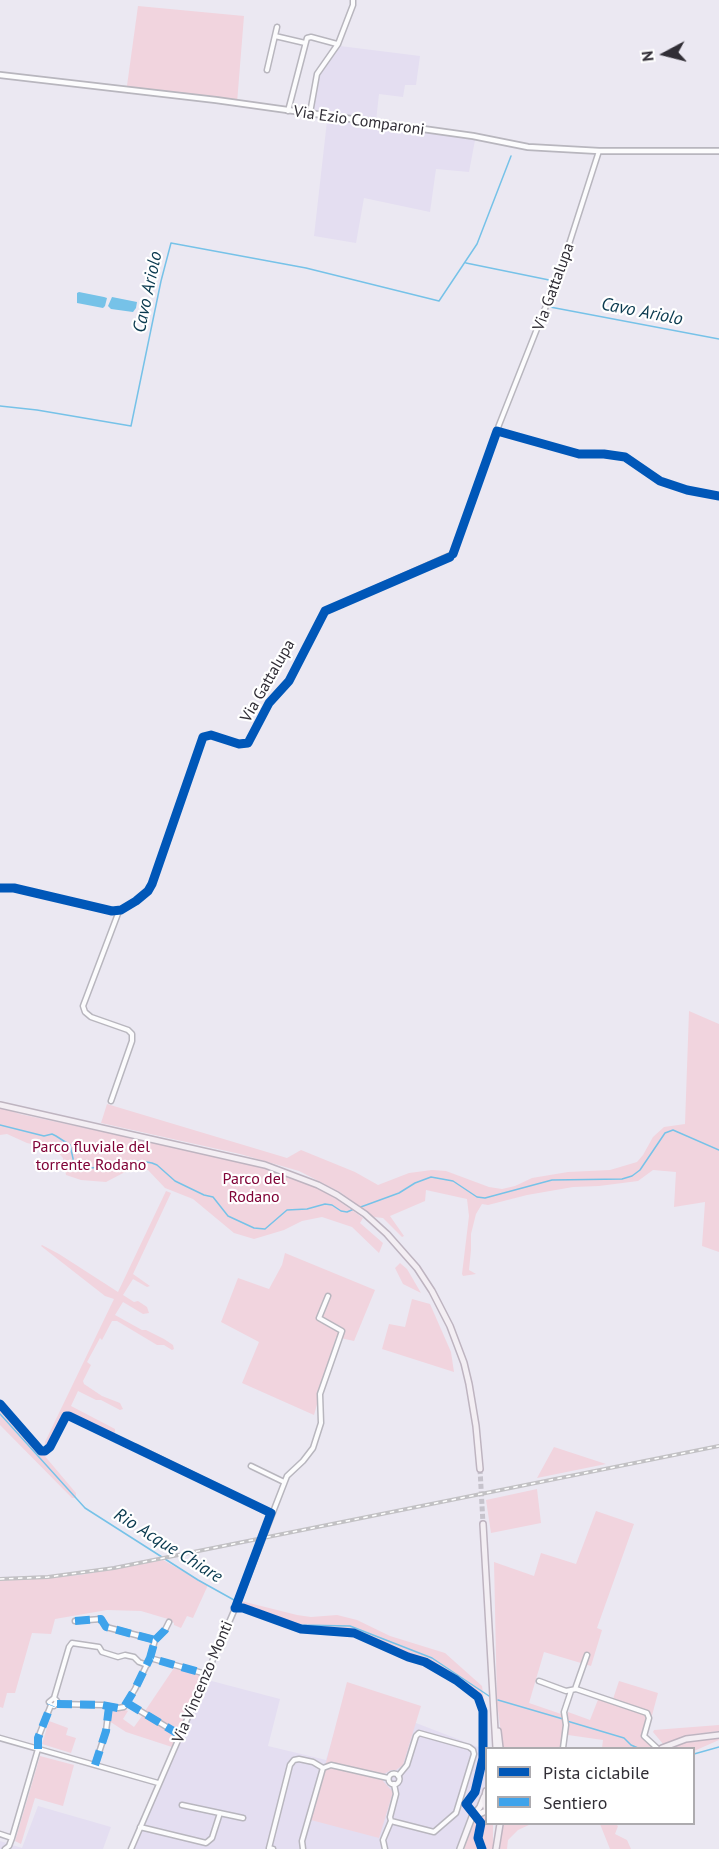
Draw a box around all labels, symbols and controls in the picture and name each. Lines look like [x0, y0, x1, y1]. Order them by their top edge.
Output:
north arrow [635, 24, 695, 84]
text: N [637, 50, 658, 63]
street label: Via Ezio Comparoni [292, 102, 426, 140]
street label: Via Gattalupa [529, 240, 579, 334]
water label: Cavo Ariolo [129, 249, 167, 335]
water label: Cavo Ariolo [599, 294, 685, 330]
street label: Via Gattalupa [237, 636, 299, 726]
park label: Parco fluviale del torrente Rodano [32, 1137, 150, 1175]
park label: Parco del Rodano [223, 1169, 285, 1207]
water label: Rio Acque Chiare [110, 1504, 226, 1588]
street label: Via Vincenzo Monti [169, 1618, 237, 1746]
legend [485, 1747, 695, 1825]
text: Pista ciclabile [543, 1761, 650, 1784]
text: Sentiero [543, 1791, 607, 1814]

